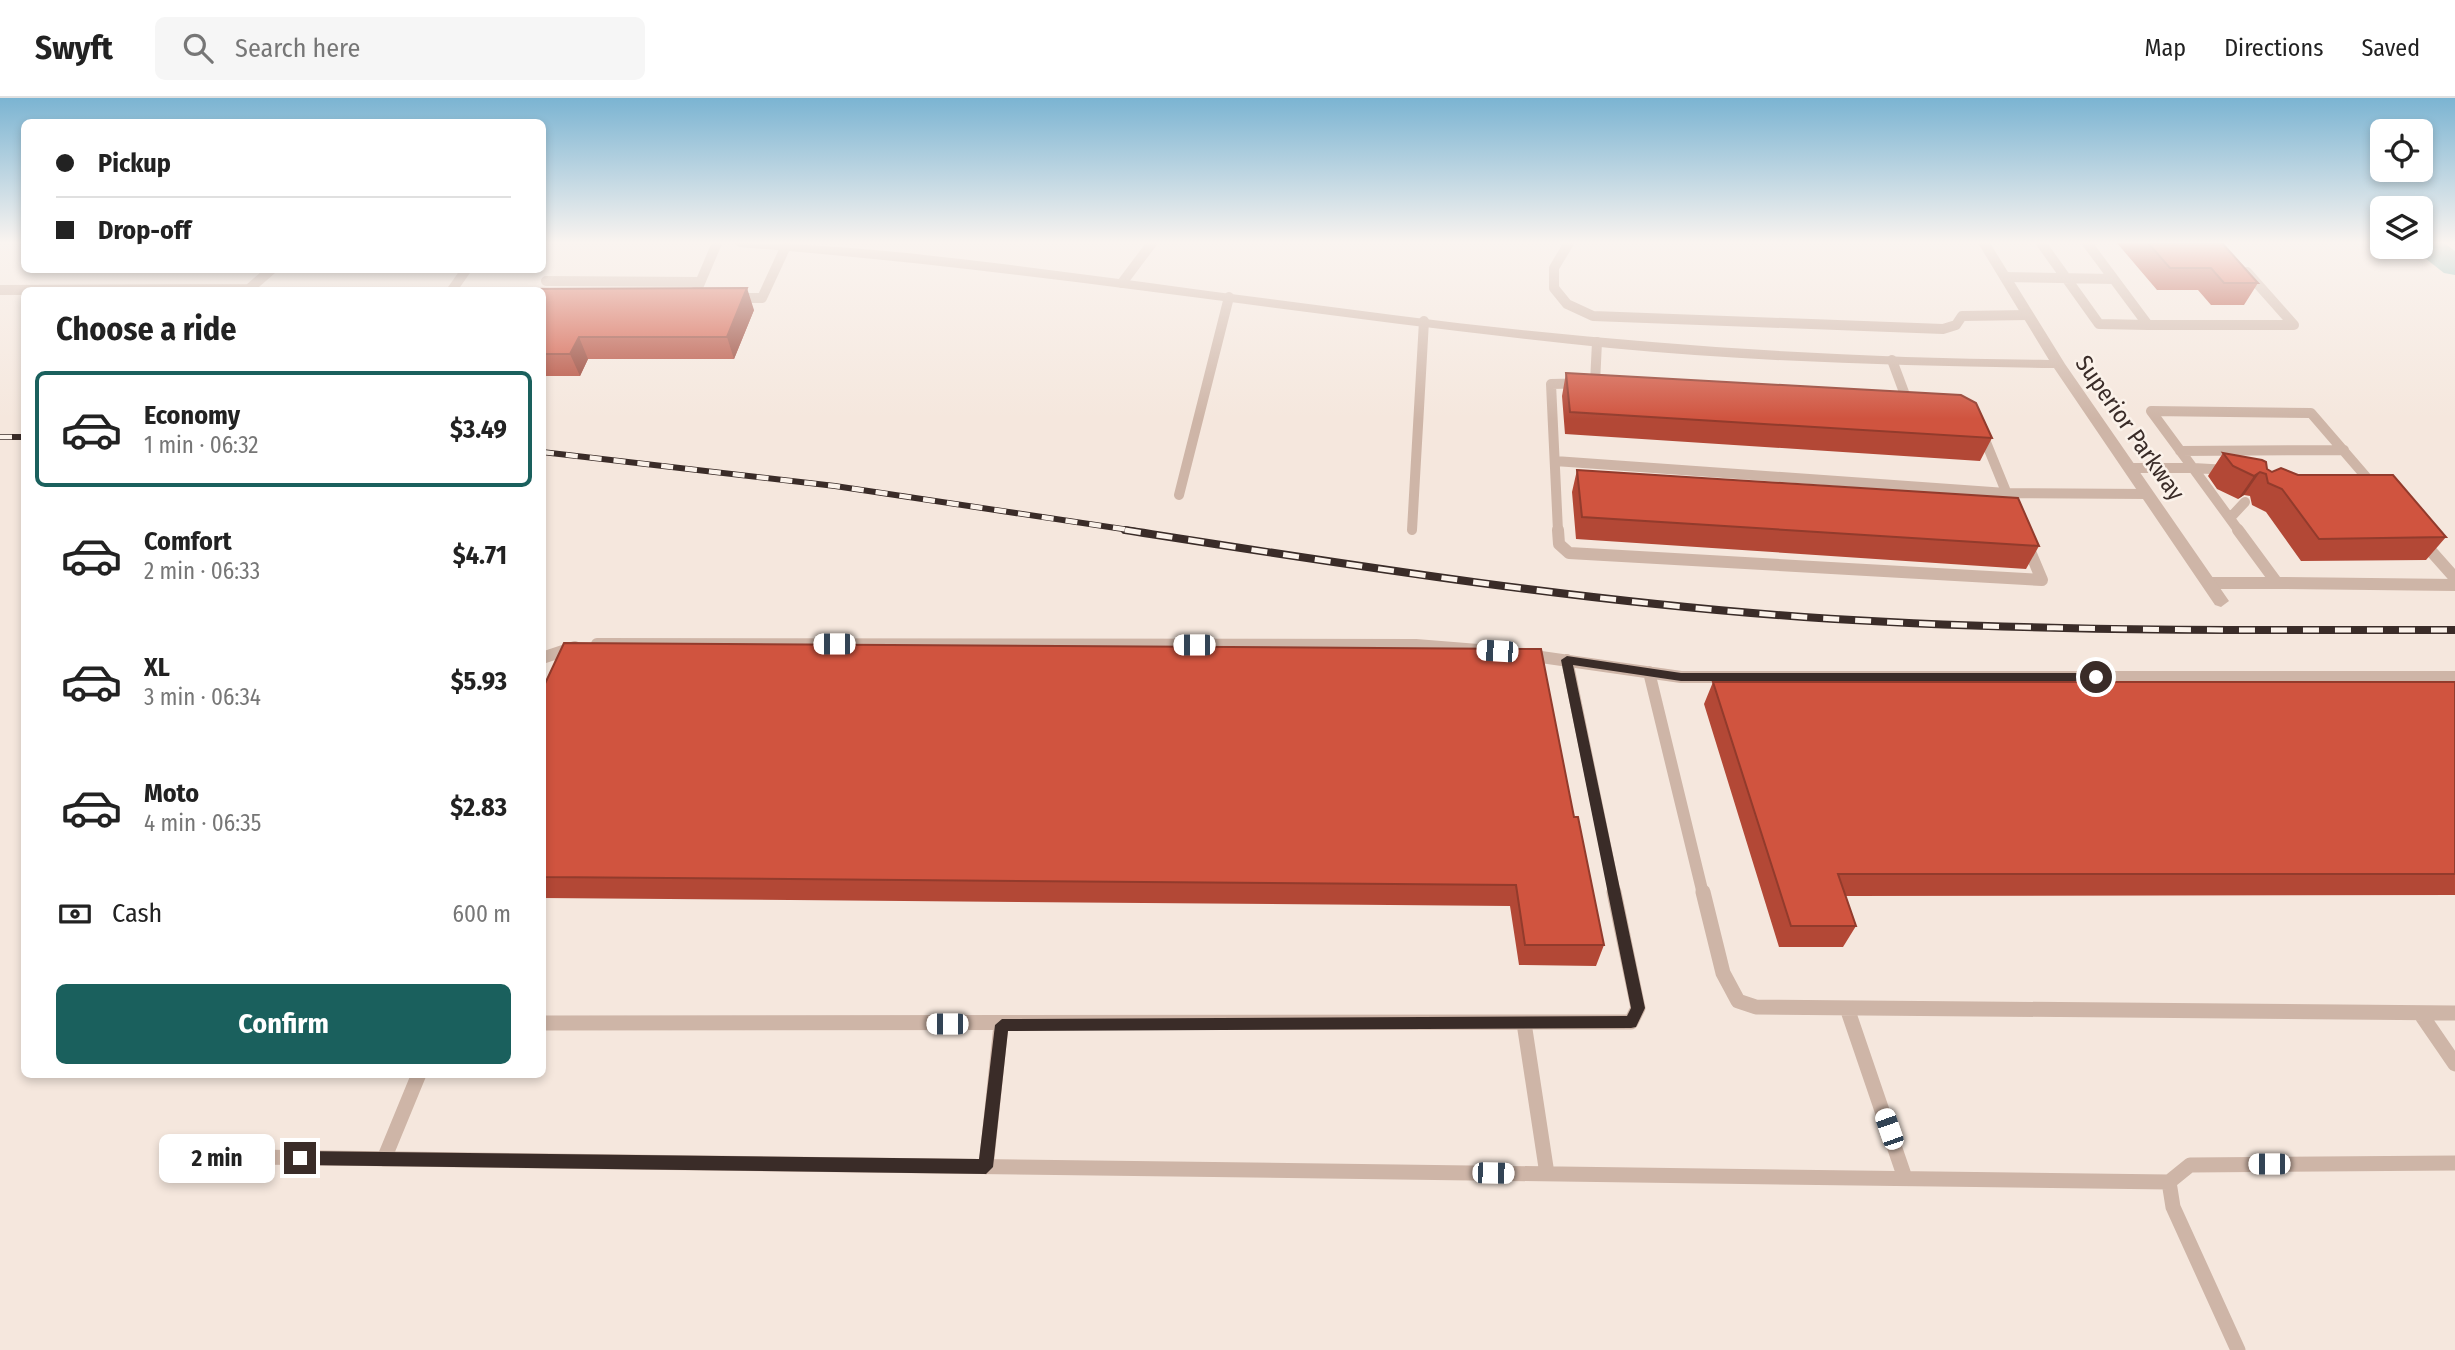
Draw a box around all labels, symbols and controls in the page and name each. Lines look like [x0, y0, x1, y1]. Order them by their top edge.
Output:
search box [155, 17, 645, 80]
text: Swyft [35, 28, 113, 68]
icon: search [179, 29, 217, 67]
text: Search here [235, 33, 360, 64]
text: Map [2145, 34, 2186, 62]
text: Directions [2224, 34, 2323, 62]
text: Saved [2361, 34, 2420, 62]
map controls [2370, 119, 2433, 259]
button: locate [2370, 119, 2433, 182]
text: Pickup [98, 148, 171, 179]
button: layers [2370, 196, 2433, 259]
text: Drop-off [98, 215, 191, 246]
text: Choose a ride [56, 310, 237, 348]
street label: Superior Parkway [2070, 350, 2190, 506]
icon: car [60, 398, 123, 461]
text: Economy [144, 400, 240, 431]
text: $3.49 [450, 414, 507, 445]
text: 1 min · 06:32 [144, 431, 258, 459]
icon: car [60, 524, 123, 587]
text: Comfort [144, 526, 232, 557]
text: $4.71 [453, 540, 507, 571]
text: 2 min · 06:33 [144, 557, 260, 585]
car [814, 634, 856, 655]
car [1174, 635, 1216, 656]
car [1476, 639, 1519, 663]
icon: car [60, 650, 123, 713]
text: XL [144, 652, 170, 683]
route start [2080, 661, 2112, 693]
text: $5.93 [451, 666, 507, 697]
text: 3 min · 06:34 [144, 683, 261, 711]
icon: car [60, 776, 123, 839]
text: Moto [144, 778, 199, 809]
text: $2.83 [450, 792, 507, 823]
text: 4 min · 06:35 [144, 809, 261, 837]
icon: cash [56, 895, 94, 933]
text: Cash [112, 898, 162, 929]
text: 600 m [453, 900, 511, 928]
button: Confirm [56, 984, 511, 1064]
car [927, 1014, 969, 1035]
car [1873, 1106, 1906, 1152]
callout: 2 min [160, 1134, 276, 1182]
route end [284, 1142, 316, 1174]
text: 2 min [192, 1144, 243, 1172]
car [2249, 1154, 2291, 1175]
car [1472, 1162, 1515, 1184]

